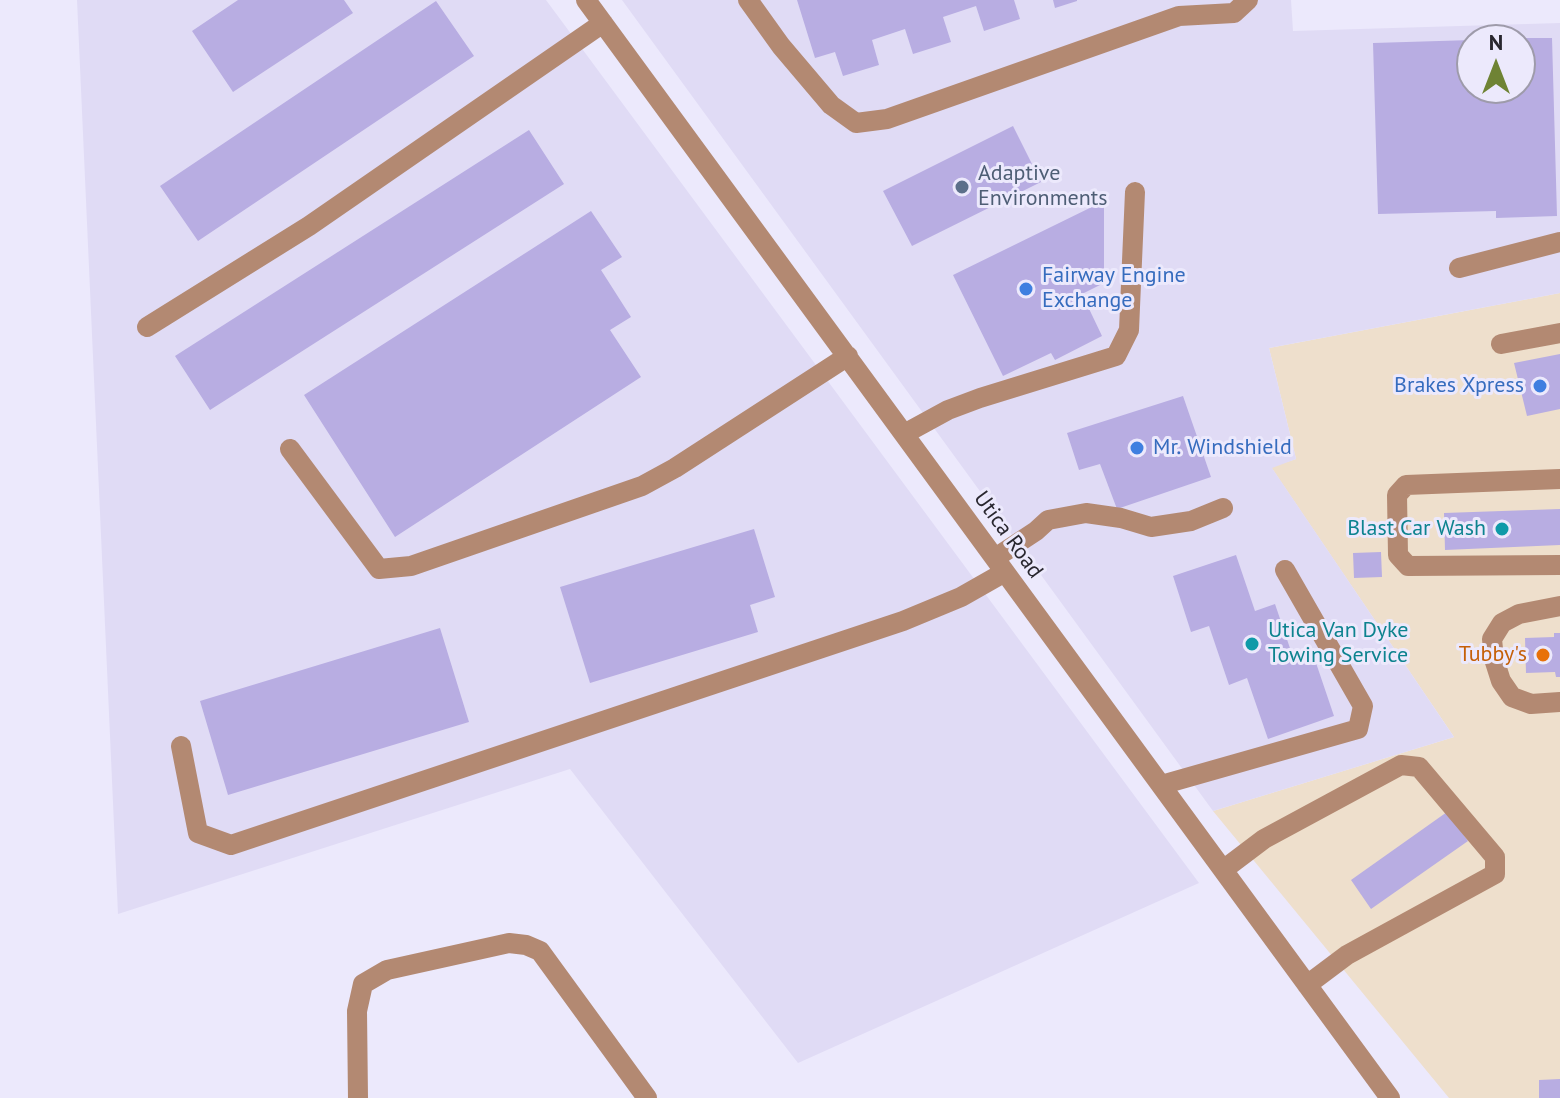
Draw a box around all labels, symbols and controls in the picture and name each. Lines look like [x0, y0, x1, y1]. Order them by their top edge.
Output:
north arrow [1456, 24, 1536, 104]
text: N [1489, 28, 1503, 56]
place label: Adaptive Environments [978, 161, 1107, 212]
marker: Adaptive Environments [953, 178, 971, 196]
place label: Fairway Engine Exchange [1042, 263, 1186, 314]
marker: Fairway Engine Exchange [1017, 280, 1035, 298]
place label: Brakes Xpress [1394, 373, 1524, 399]
marker: Brakes Xpress [1531, 377, 1549, 395]
place label: Mr. Windshield [1153, 435, 1292, 461]
marker: Mr. Windshield [1128, 439, 1146, 457]
street label: Utica Road [968, 486, 1048, 584]
place label: Blast Car Wash [1347, 516, 1486, 542]
marker: Blast Car Wash [1493, 520, 1511, 538]
place label: Utica Van Dyke Towing Service [1268, 618, 1408, 670]
marker: Utica Van Dyke Towing Service [1243, 635, 1261, 653]
place label: Tubby's [1459, 642, 1527, 668]
marker: Tubby's [1534, 646, 1552, 664]

